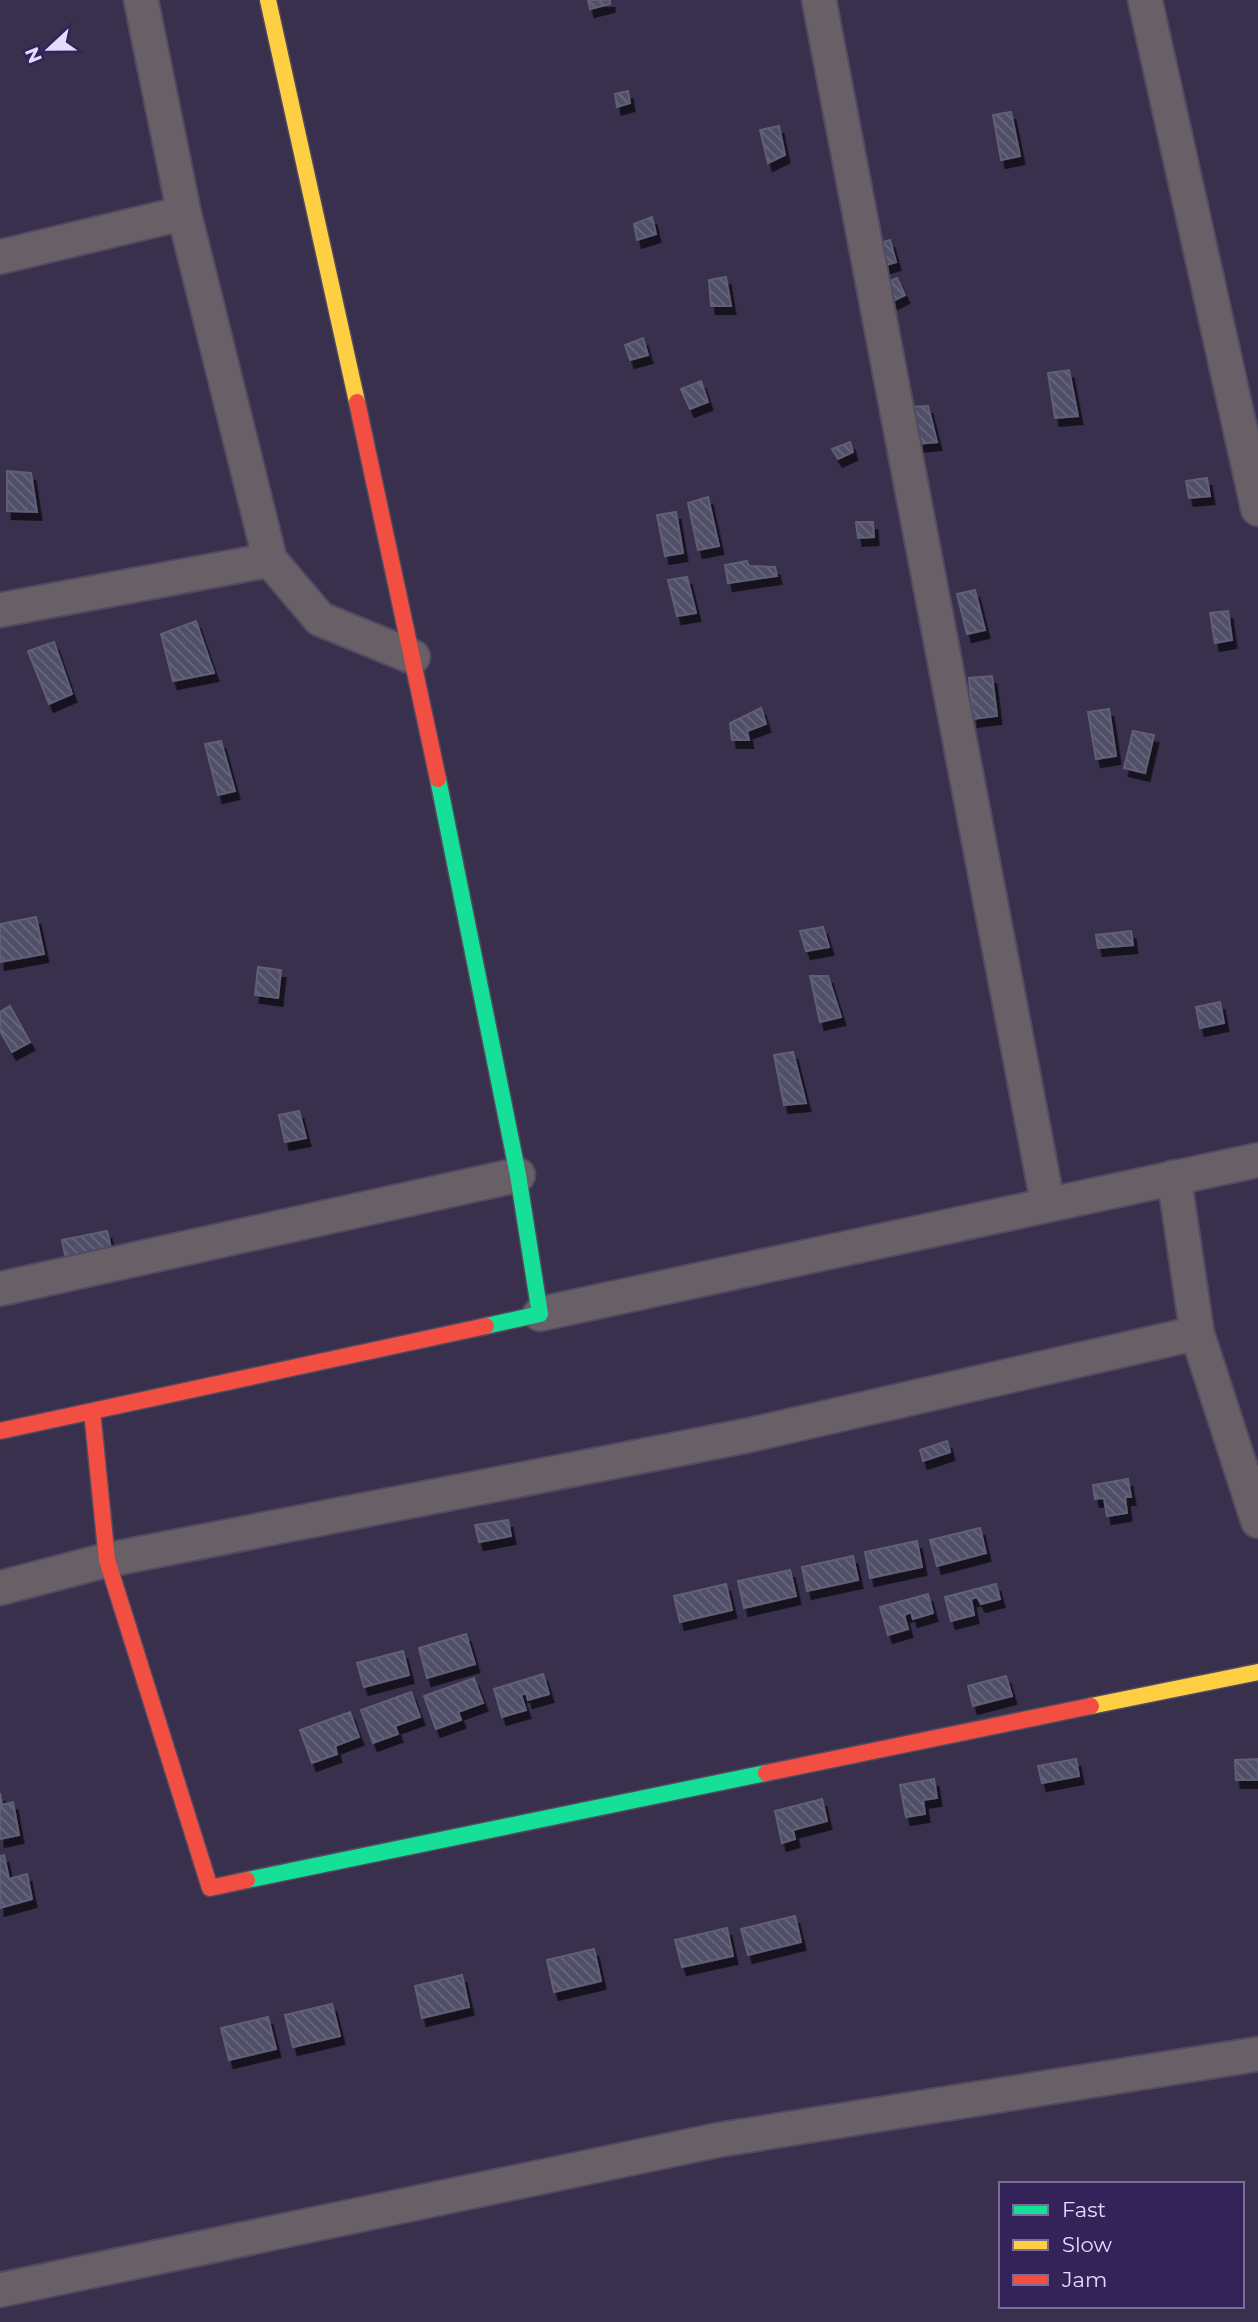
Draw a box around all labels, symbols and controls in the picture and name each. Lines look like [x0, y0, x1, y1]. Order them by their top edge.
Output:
north arrow [14, 14, 84, 84]
text: N [20, 44, 47, 67]
legend [999, 2182, 1244, 2308]
text: Fast [1062, 2197, 1106, 2222]
text: Slow [1062, 2232, 1112, 2257]
text: Jam [1061, 2267, 1107, 2292]

